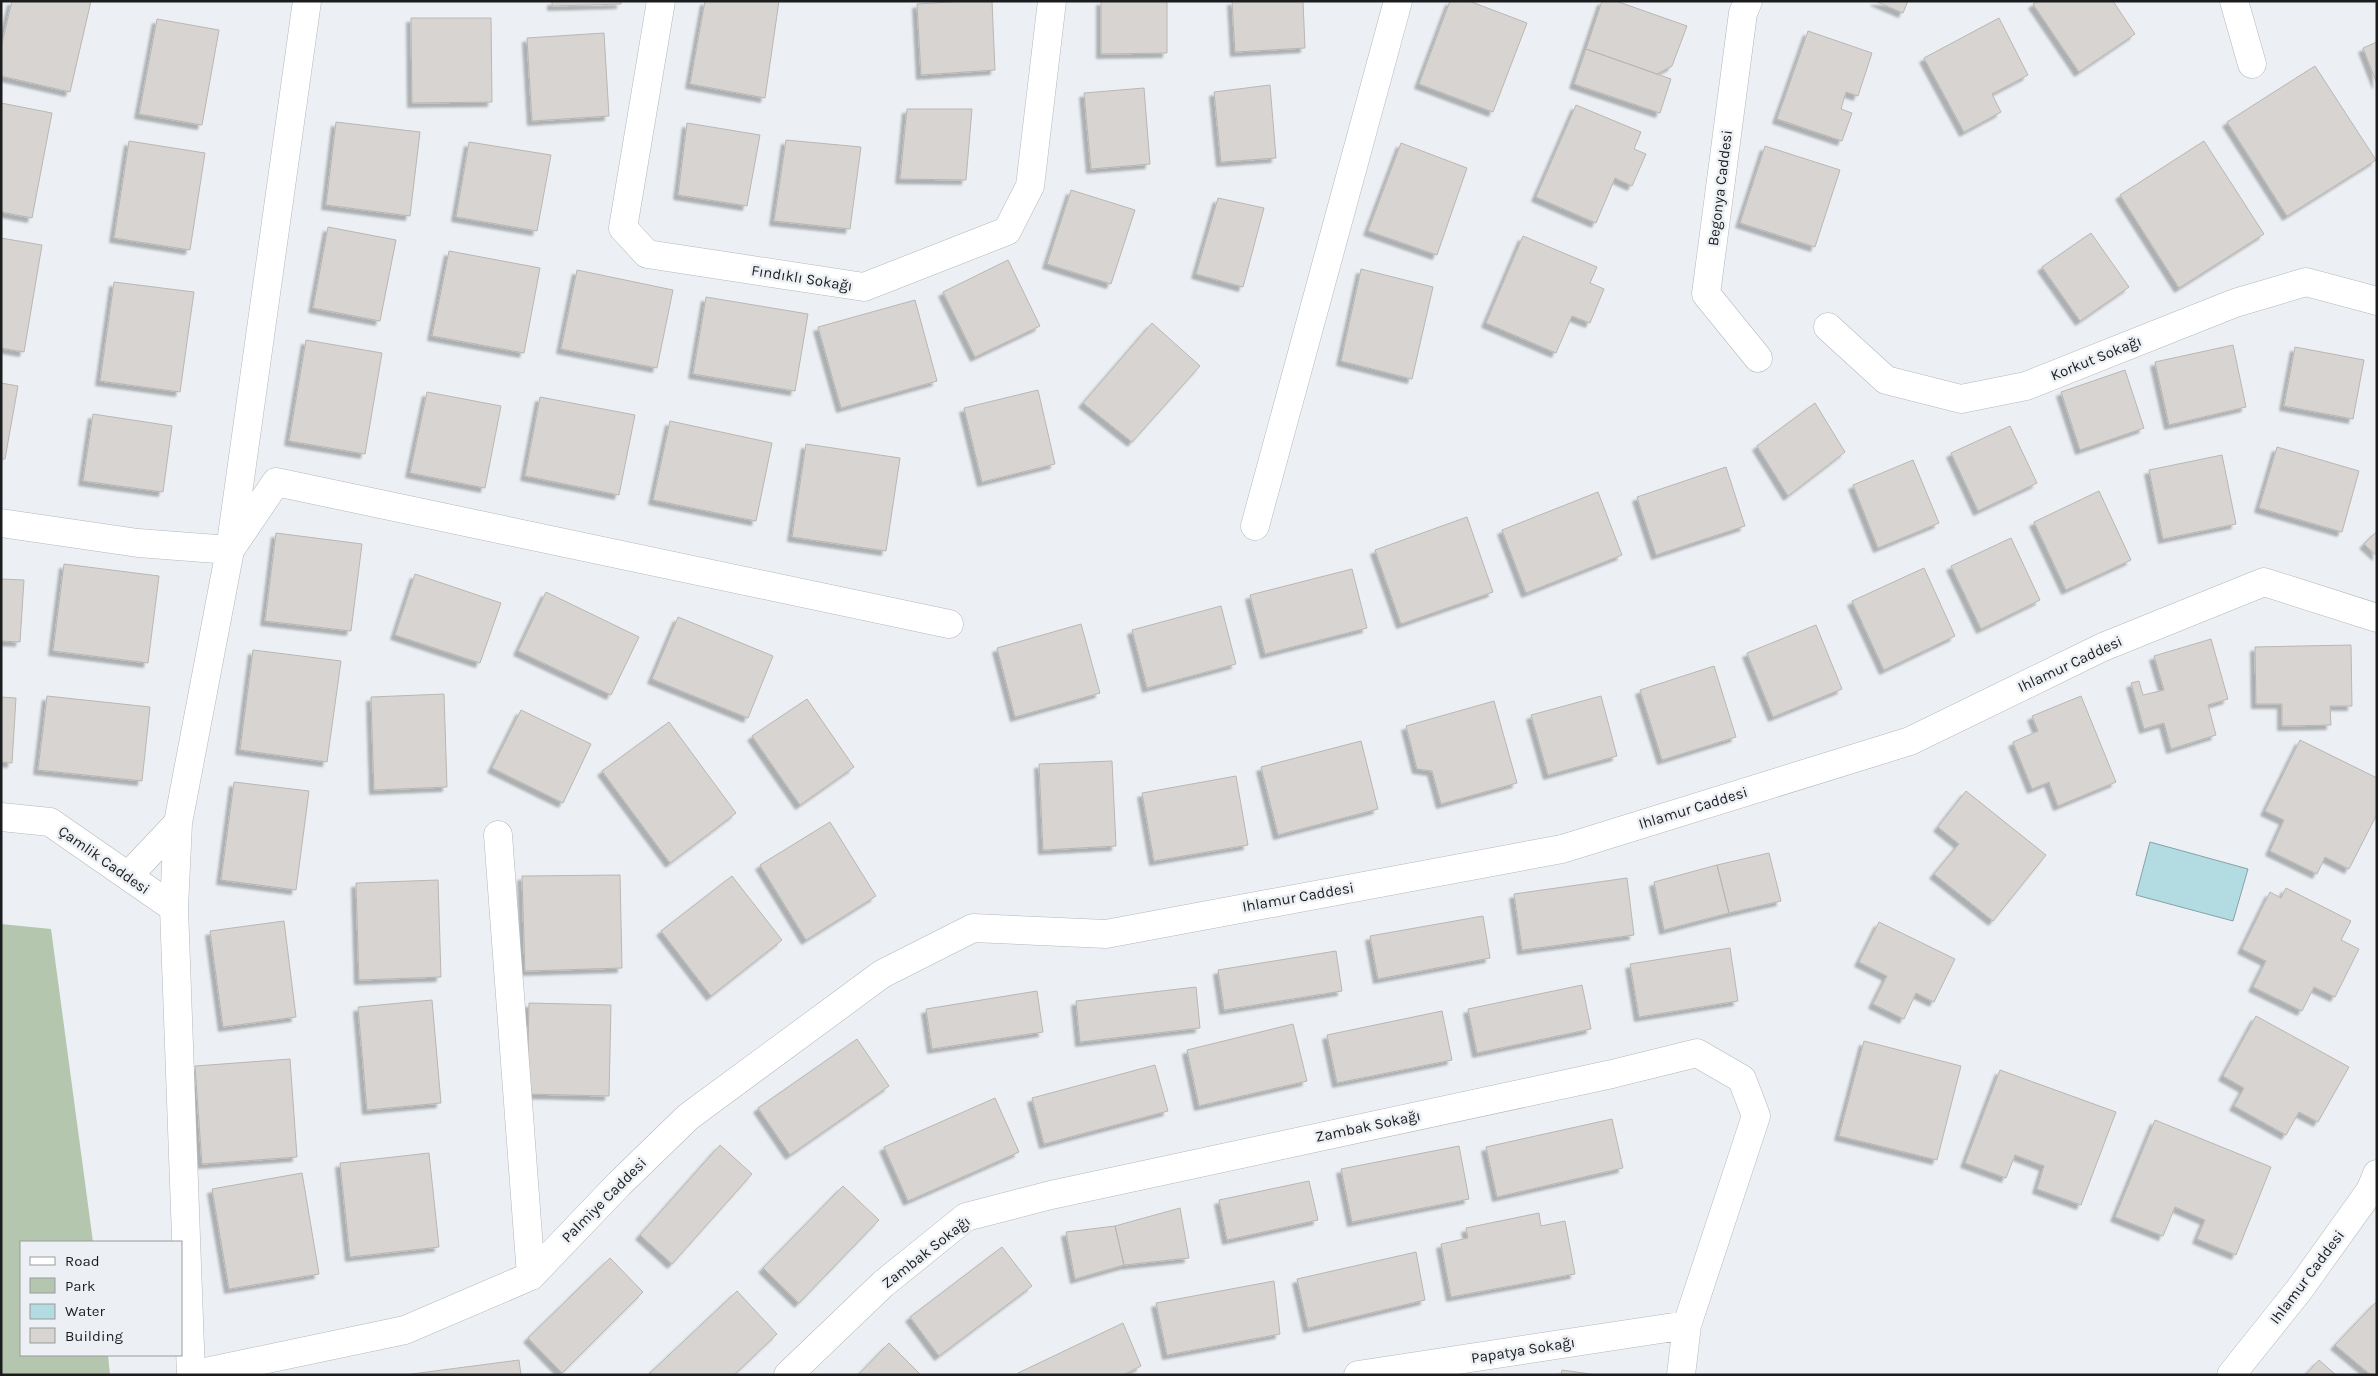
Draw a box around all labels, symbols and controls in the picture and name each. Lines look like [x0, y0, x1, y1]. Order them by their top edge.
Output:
street label: Begonya Caddesi [1704, 129, 1736, 247]
street label: Fındıklı Sokağı [750, 261, 854, 295]
street label: Korkut Sokağı [2048, 332, 2144, 384]
street label: Ihlamur Caddesi [2015, 632, 2125, 696]
street label: Ihlamur Caddesi [1636, 783, 1750, 833]
street label: Çamlik Caddesi [55, 822, 153, 898]
street label: Ihlamur Caddesi [1241, 878, 1355, 916]
street label: Zambak Sokağı [1314, 1106, 1422, 1146]
street label: Palmiye Caddesi [558, 1154, 650, 1246]
street label: Zambak Sokağı [878, 1212, 974, 1292]
street label: Ihlamur Caddesi [2266, 1226, 2348, 1328]
legend [20, 1241, 182, 1356]
text: Road [65, 1252, 100, 1270]
text: Park [65, 1277, 95, 1295]
text: Water [65, 1302, 106, 1320]
text: Building [65, 1327, 123, 1345]
street label: Papatya Sokağı [1470, 1333, 1576, 1367]

